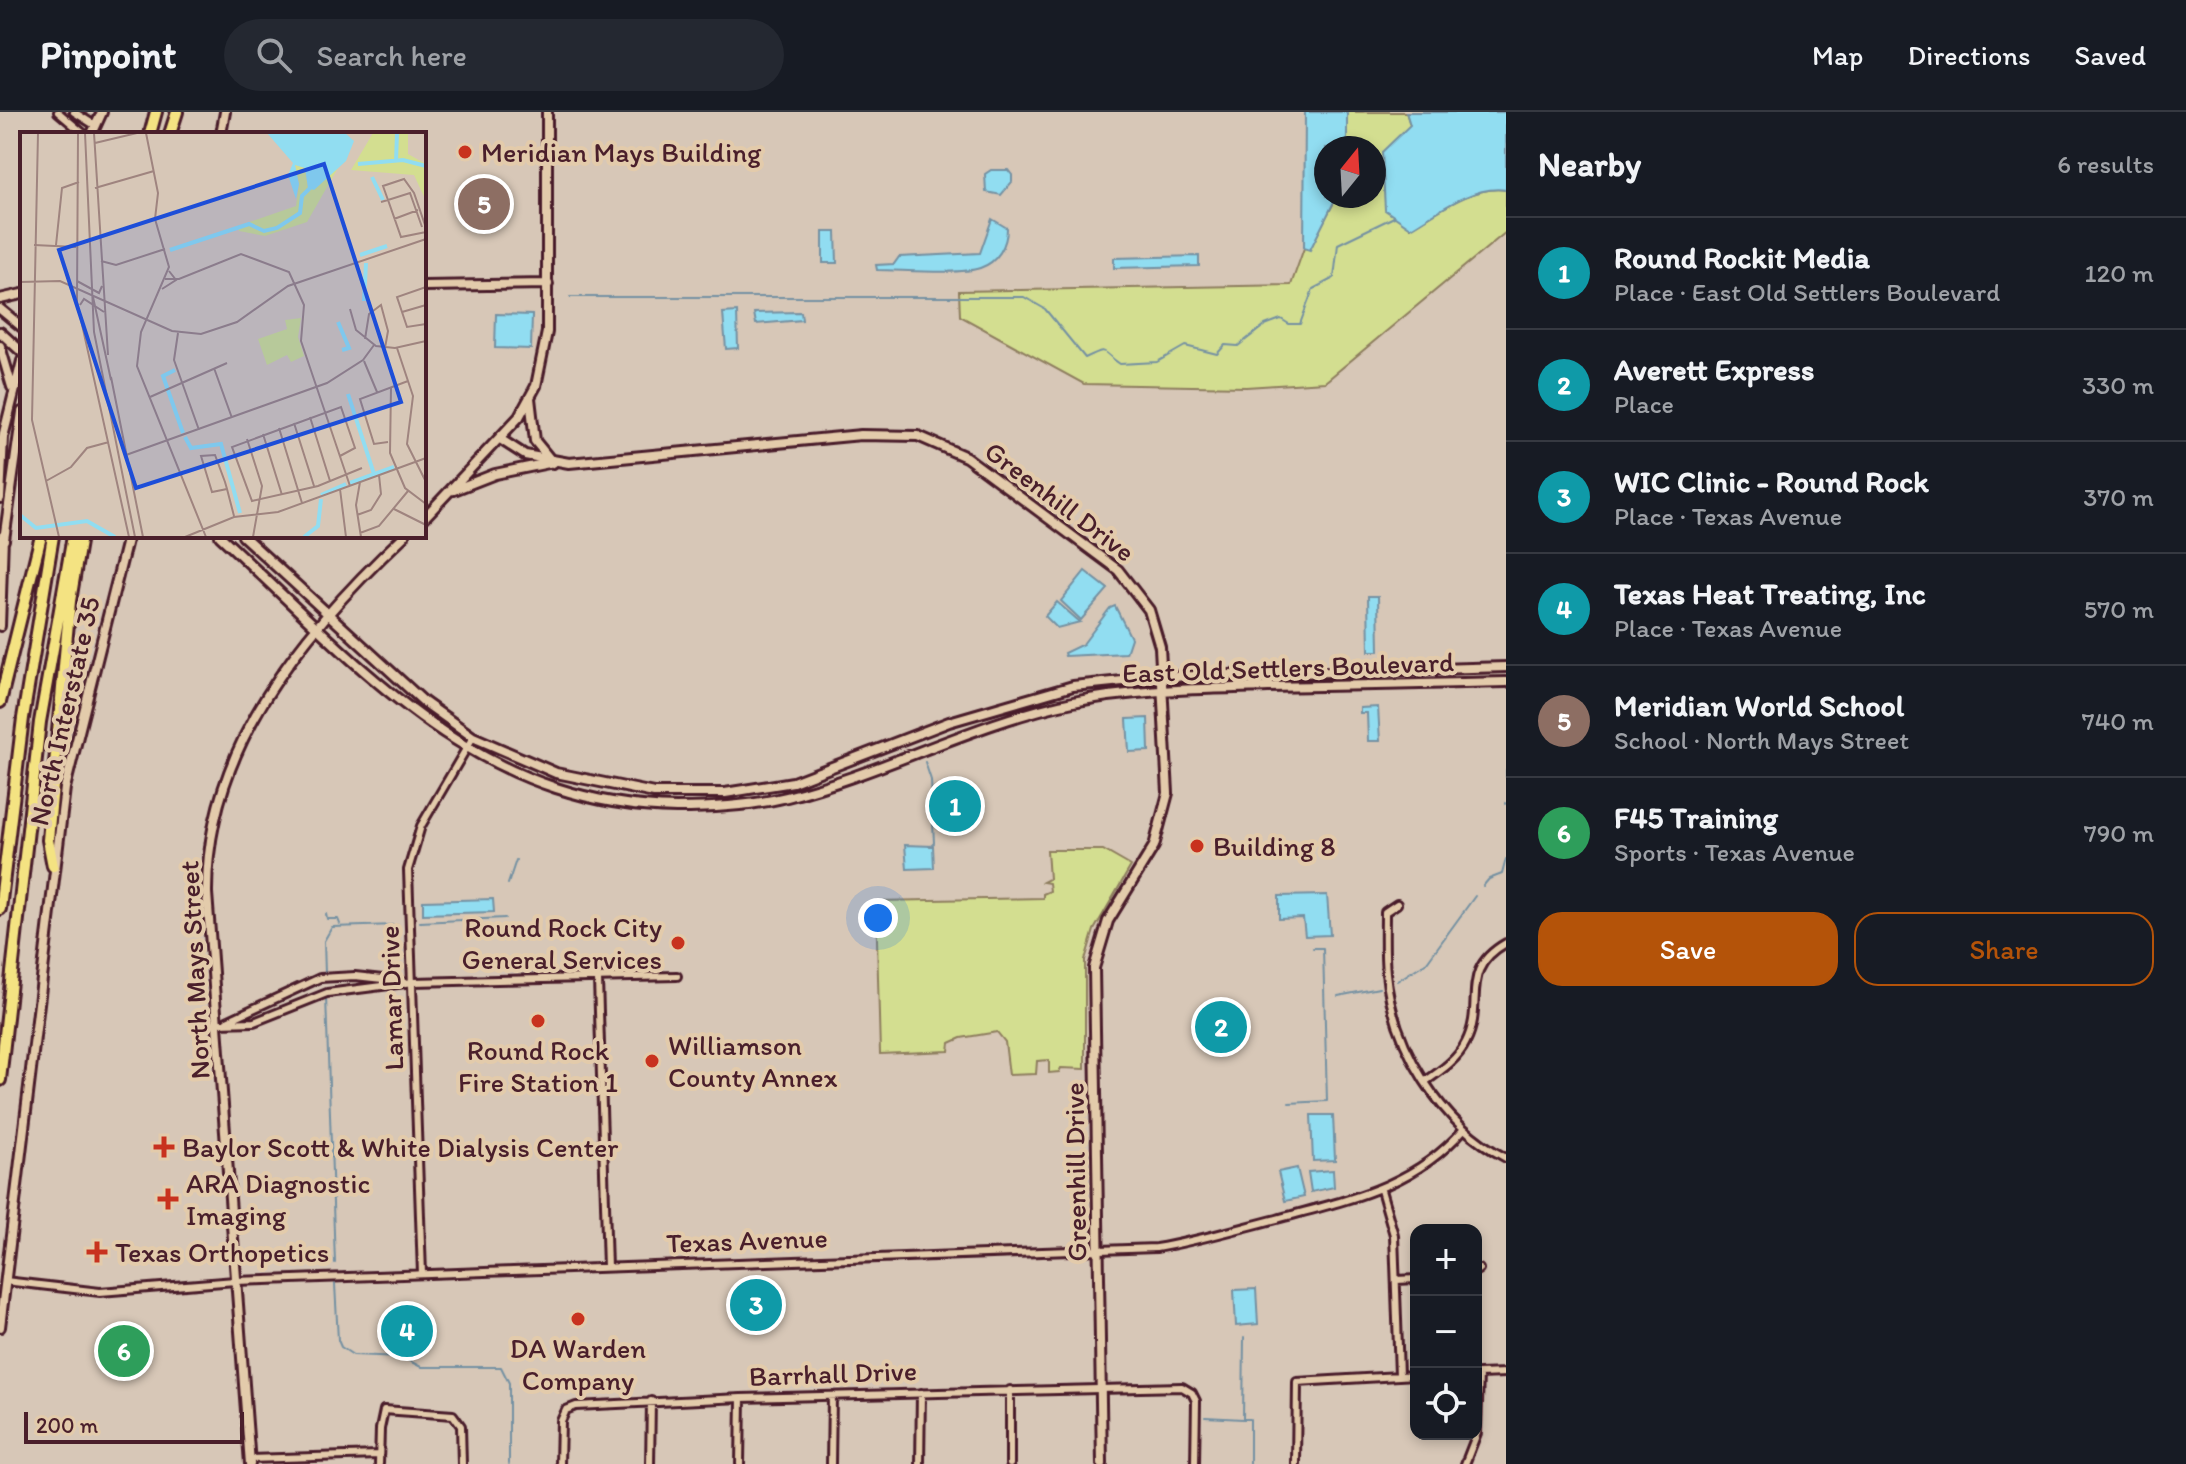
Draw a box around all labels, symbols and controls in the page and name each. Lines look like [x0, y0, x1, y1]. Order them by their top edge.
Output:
search box [224, 19, 784, 91]
text: Pinpoint [40, 32, 176, 78]
icon: search [252, 33, 296, 77]
text: Search here [316, 37, 467, 74]
text: Map [1812, 38, 1863, 72]
text: Directions [1907, 38, 2031, 72]
text: Saved [2075, 38, 2146, 72]
inset map [20, 132, 426, 538]
place label: Meridian Mays Building [481, 135, 762, 169]
north arrow [1314, 136, 1386, 208]
marker: Meridian Mays Building [456, 143, 474, 161]
text: Nearby [1538, 144, 1641, 185]
text: 6 results [2057, 148, 2154, 180]
pin: 5 [458, 174, 510, 234]
text: Round Rockit Media [1614, 239, 1870, 276]
text: 1 [1558, 257, 1570, 289]
text: 120 m [2085, 257, 2154, 289]
text: Place · East Old Settlers Boulevard [1614, 276, 2000, 308]
text: Averett Express [1614, 351, 1814, 388]
text: 2 [1557, 369, 1571, 401]
text: 330 m [2082, 369, 2154, 401]
text: Place [1614, 388, 1674, 420]
street label: Greenhill Drive [978, 433, 1142, 569]
text: WIC Clinic - Round Rock [1614, 463, 1929, 500]
text: 3 [1557, 481, 1571, 513]
text: 370 m [2083, 481, 2154, 513]
text: Place · Texas Avenue [1614, 500, 1842, 532]
text: Texas Heat Treating, Inc [1614, 575, 1926, 612]
street label: North Interstate 35 [21, 593, 107, 829]
text: 4 [1556, 593, 1572, 625]
text: 570 m [2084, 593, 2154, 625]
text: Place · Texas Avenue [1614, 612, 1842, 644]
street label: East Old Settlers Boulevard [1122, 644, 1454, 690]
text: Meridian World School [1614, 687, 1904, 724]
text: 5 [1557, 705, 1571, 737]
text: 740 m [2082, 705, 2154, 737]
text: School · North Mays Street [1614, 724, 1909, 756]
pin: 1 [929, 776, 981, 836]
text: F45 Training [1614, 799, 1778, 836]
text: 6 [1557, 817, 1571, 849]
text: 790 m [2084, 817, 2154, 849]
place label: Building 8 [1213, 829, 1336, 863]
text: Sports · Texas Avenue [1614, 836, 1855, 868]
marker: Building 8 [1188, 837, 1206, 855]
street label: North Mays Street [171, 860, 217, 1080]
your location [858, 898, 898, 938]
place label: Round Rock City General Services [461, 910, 662, 976]
button: Save [1538, 912, 1838, 986]
button: Share [1854, 912, 2154, 986]
street label: Lamar Drive [371, 925, 411, 1071]
marker: Round Rock City General Services [669, 934, 687, 952]
pin: 2 [1195, 997, 1247, 1057]
marker: Round Rock Fire Station 1 [529, 1012, 547, 1030]
place label: Williamson County Annex [668, 1028, 837, 1094]
place label: Round Rock Fire Station 1 [458, 1033, 618, 1099]
marker: Williamson County Annex [643, 1052, 661, 1070]
street label: Greenhill Drive [1056, 1082, 1094, 1262]
place label: Baylor Scott & White Dialysis Center [182, 1130, 618, 1164]
marker: Baylor Scott & White Dialysis Center [153, 1136, 175, 1158]
place label: ARA Diagnostic Imaging [186, 1166, 370, 1232]
marker: ARA Diagnostic Imaging [157, 1188, 179, 1210]
street label: Texas Avenue [666, 1220, 828, 1260]
map controls [1410, 1224, 1482, 1440]
button: + [1410, 1224, 1482, 1296]
place label: Texas Orthopetics [115, 1235, 329, 1269]
marker: Texas Orthopetics [86, 1241, 108, 1263]
pin: 3 [730, 1275, 782, 1335]
button: − [1410, 1296, 1482, 1368]
pin: 4 [381, 1301, 433, 1361]
marker: DA Warden Company [569, 1310, 587, 1328]
pin: 6 [98, 1321, 150, 1381]
place label: DA Warden Company [510, 1331, 646, 1397]
street label: Barrhall Drive [748, 1353, 918, 1393]
button: locate [1410, 1368, 1482, 1440]
scale bar [24, 1408, 244, 1444]
text: 200 m [36, 1412, 98, 1439]

